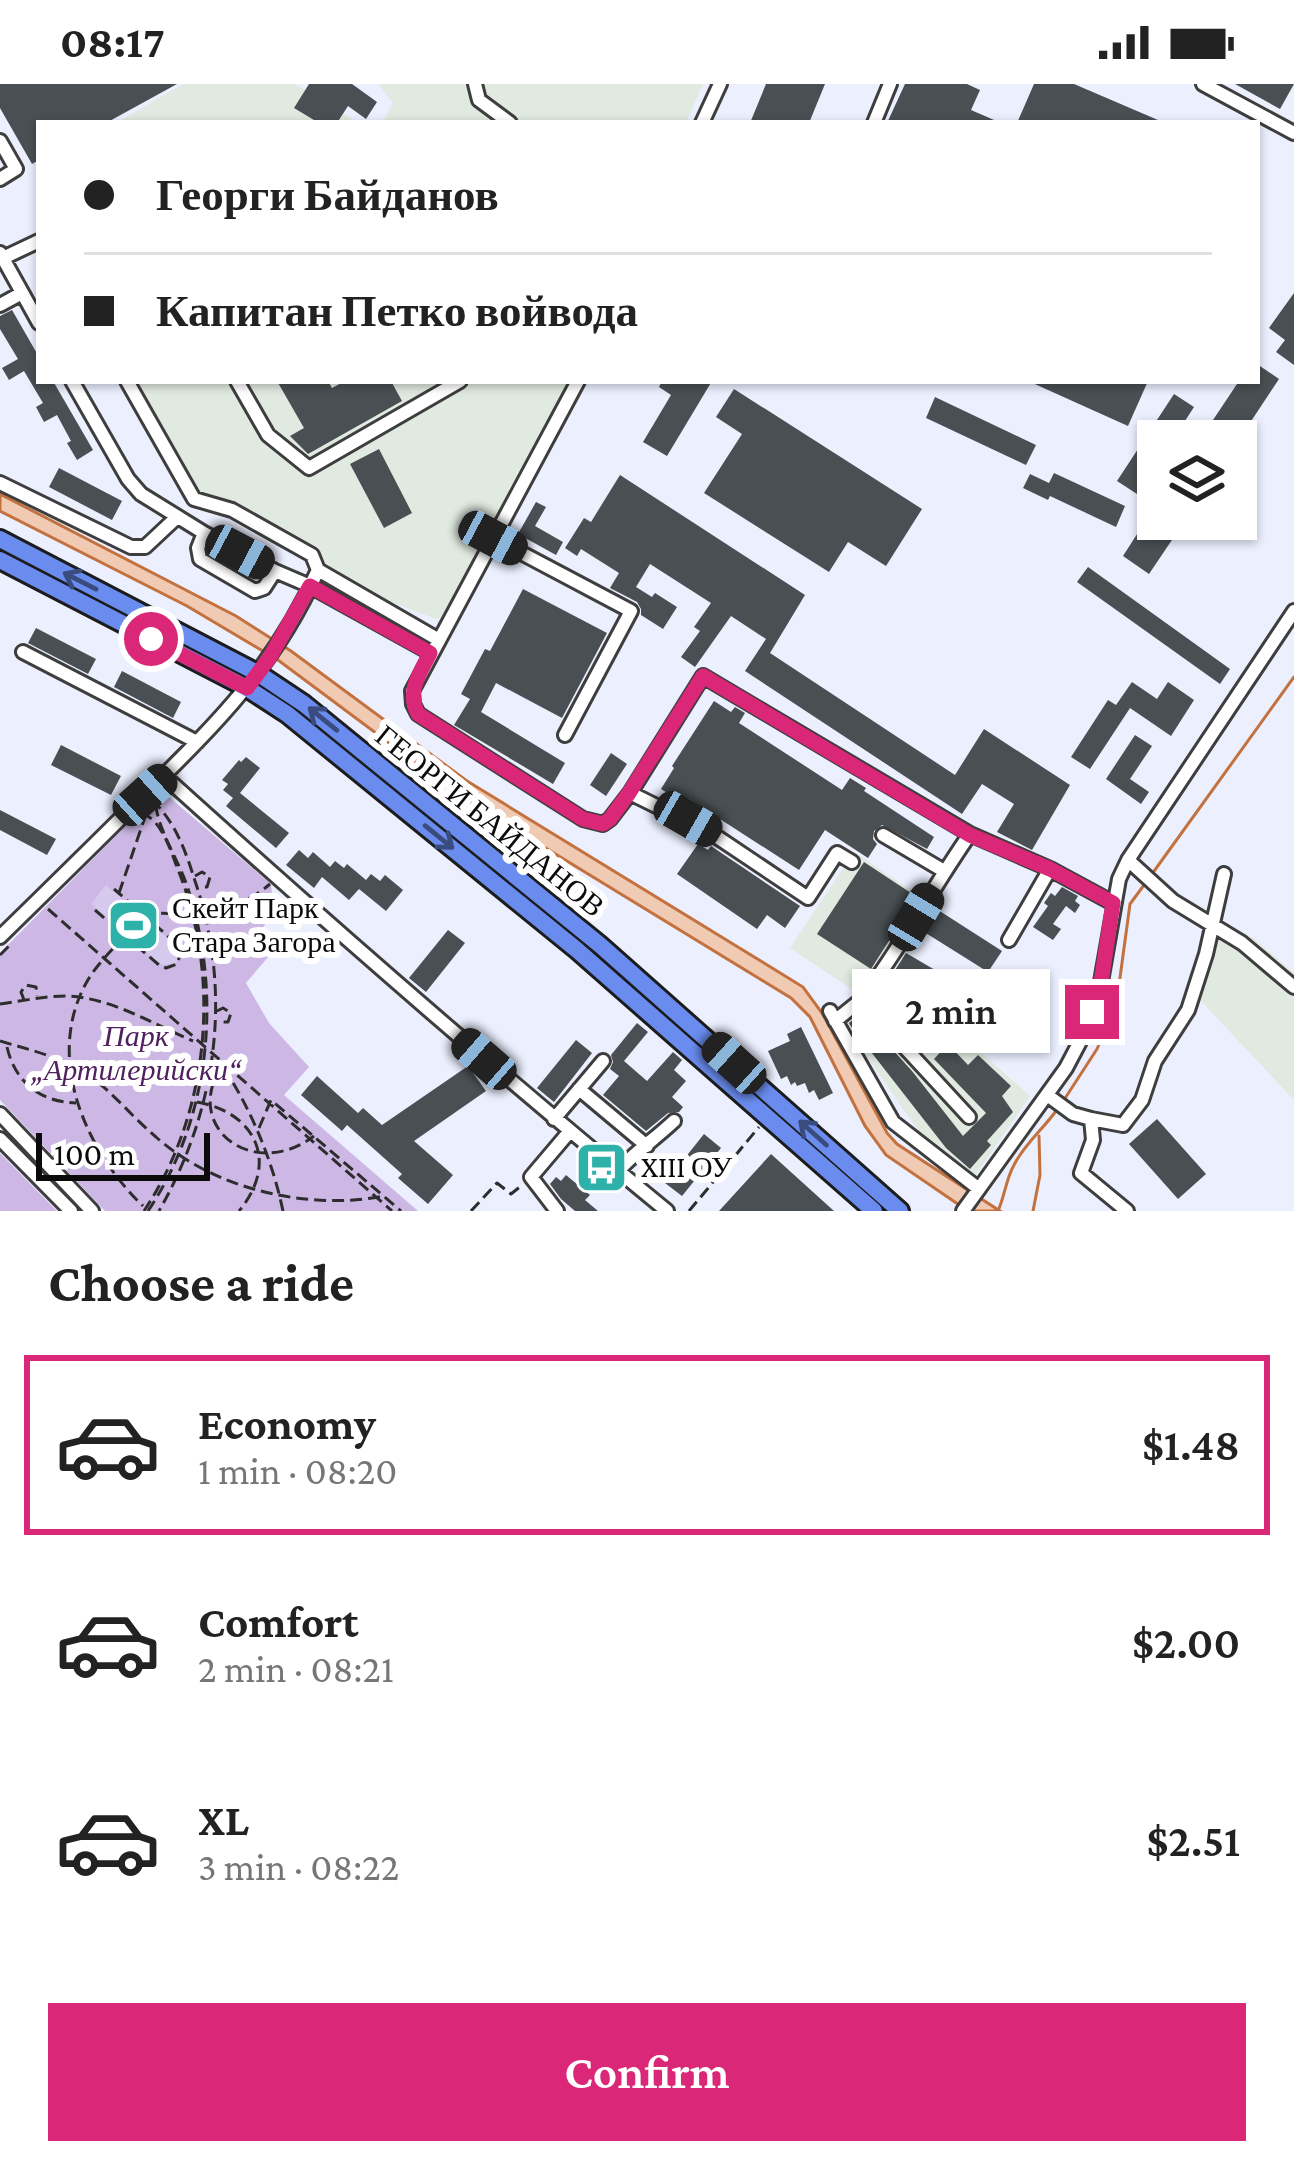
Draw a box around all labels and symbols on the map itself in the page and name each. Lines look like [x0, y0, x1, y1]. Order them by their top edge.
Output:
car [453, 505, 533, 571]
car [200, 519, 280, 585]
one-way arrow [64, 569, 99, 592]
route start [124, 612, 178, 666]
one-way arrow [307, 706, 339, 733]
street label: ГЕОРГИ БАЙДАНОВ [369, 718, 611, 923]
car [106, 758, 184, 832]
car [648, 785, 728, 853]
one-way arrow [423, 823, 454, 850]
car [882, 877, 950, 957]
place label: Скейт Парк Стара Загора [172, 891, 336, 958]
sports icon: Скейт Парк Стара Загора [105, 897, 161, 953]
callout: 2 min [852, 970, 1050, 1054]
route end [1065, 985, 1119, 1039]
park label: Парк „Артилерийски“ [31, 1019, 242, 1086]
car [445, 1022, 523, 1096]
car [695, 1026, 773, 1100]
one-way arrow [798, 1120, 829, 1147]
scale bar [36, 1127, 210, 1180]
bus stop icon: XIII ОУ [574, 1139, 630, 1195]
place label: XIII ОУ [641, 1150, 733, 1183]

